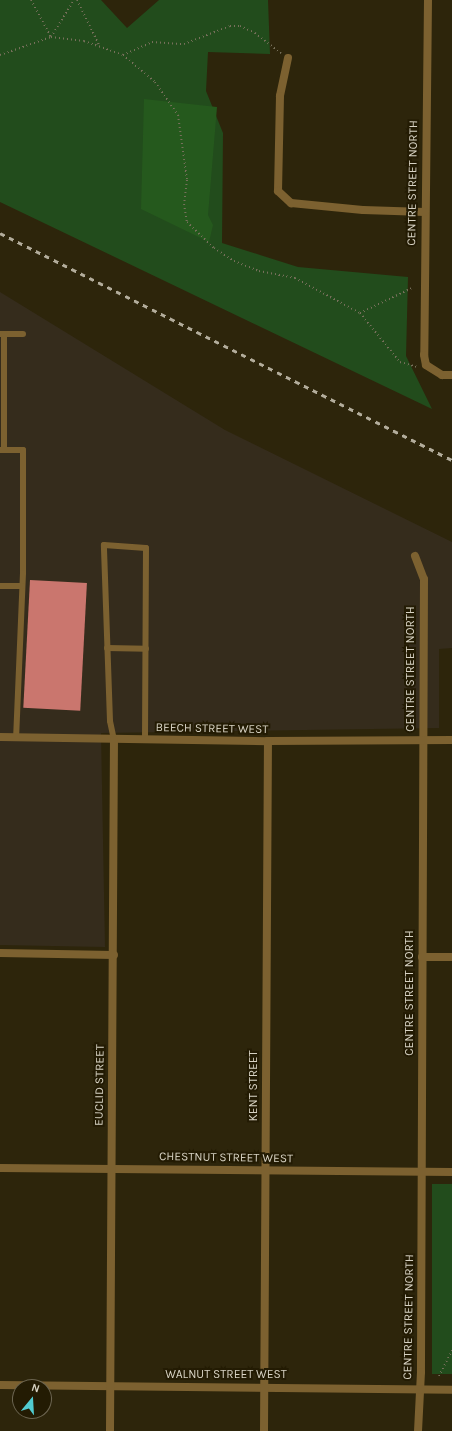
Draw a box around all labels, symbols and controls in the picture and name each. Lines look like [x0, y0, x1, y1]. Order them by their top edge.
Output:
street label: CENTRE STREET NORTH [405, 120, 421, 246]
street label: CENTRE STREET NORTH [404, 606, 418, 732]
street label: BEECH STREET WEST [155, 721, 269, 737]
street label: CENTRE STREET NORTH [403, 930, 417, 1056]
street label: EUCLID STREET [92, 1044, 108, 1126]
street label: KENT STREET [247, 1050, 261, 1122]
street label: CHESTNUT STREET WEST [159, 1150, 293, 1166]
street label: CENTRE STREET NORTH [401, 1254, 417, 1380]
street label: WALNUT STREET WEST [165, 1368, 287, 1382]
north arrow [12, 1379, 52, 1419]
text: N [30, 1381, 41, 1395]

